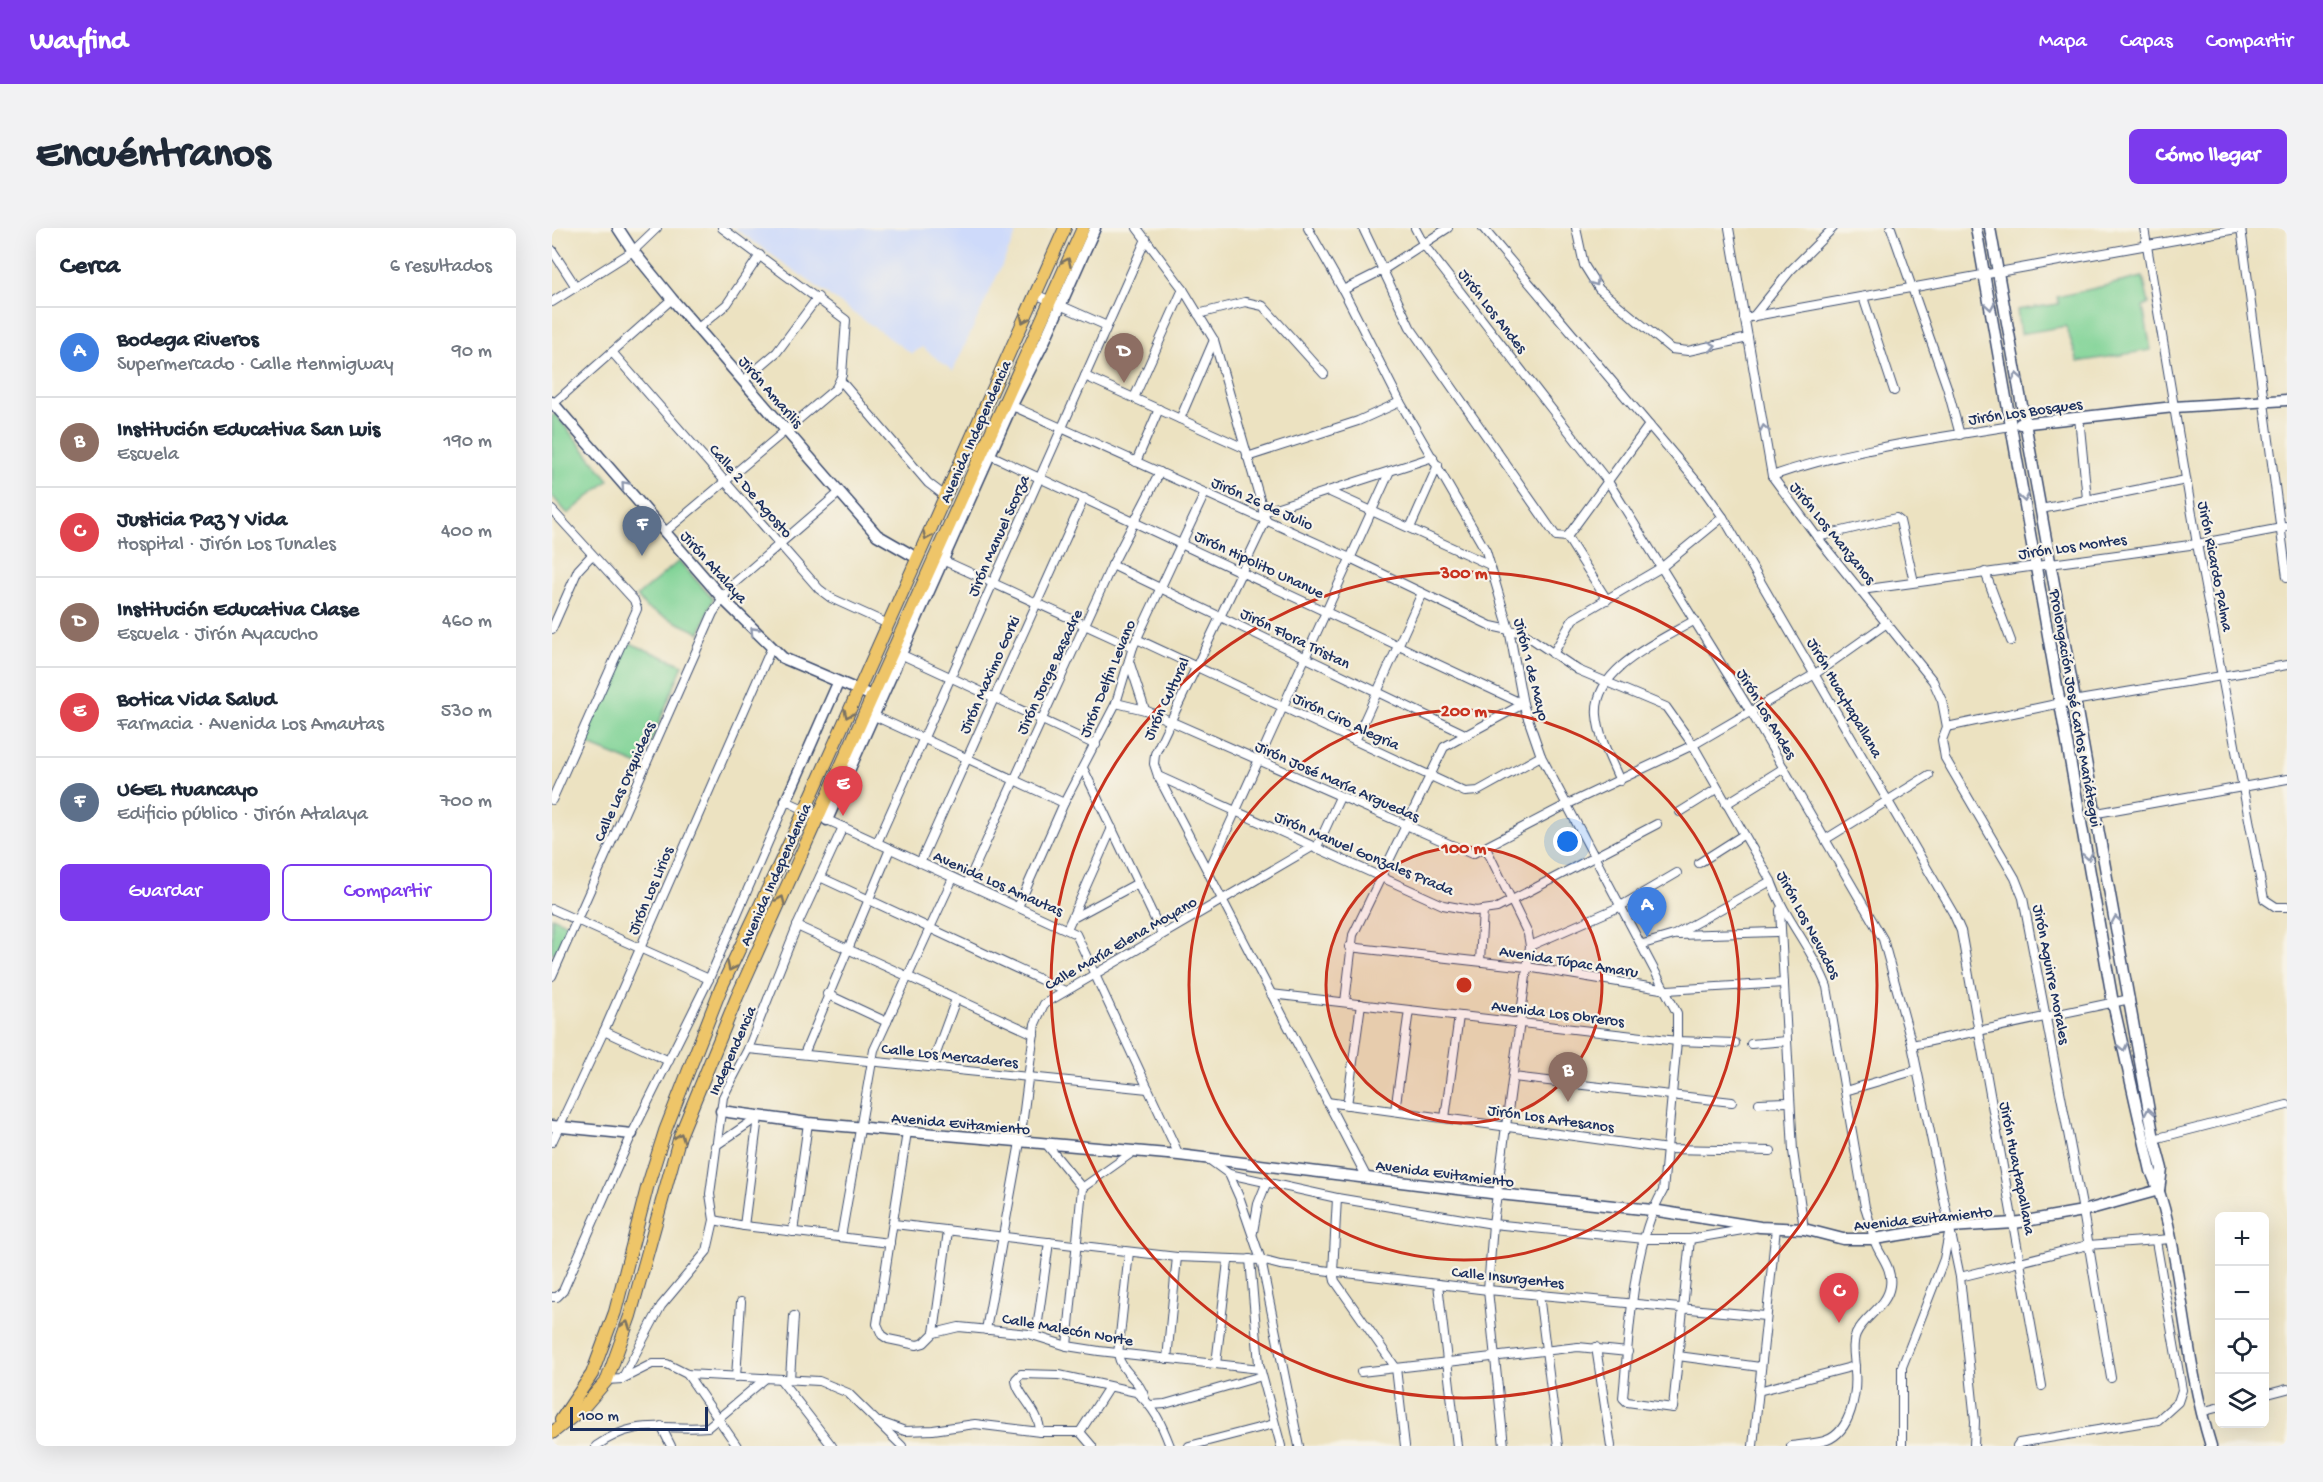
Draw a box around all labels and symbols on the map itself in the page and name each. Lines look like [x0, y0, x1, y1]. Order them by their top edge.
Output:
one-way arrow [1060, 258, 1072, 269]
street label: Jirón Los Andes [1452, 266, 1531, 359]
one-way arrow [1588, 276, 1599, 287]
one-way arrow [1983, 302, 1995, 311]
one-way arrow [1019, 313, 1031, 324]
pin: D [1104, 334, 1144, 383]
one-way arrow [1706, 340, 1716, 353]
street label: Jirón Amarilis [733, 353, 806, 434]
street label: Avenida Independencia [937, 357, 1018, 506]
one-way arrow [2012, 372, 2024, 381]
street label: Jirón Los Bosques [1967, 396, 2085, 431]
one-way arrow [1758, 424, 1771, 434]
street label: Calle 2 De Agosto [703, 441, 795, 543]
street label: Jirón Manuel Scorza [965, 472, 1036, 600]
street label: Jirón 26 de Julio [1208, 474, 1316, 536]
street label: Jirón Los Manzanos [1784, 479, 1879, 590]
one-way arrow [621, 481, 632, 492]
one-way arrow [2017, 493, 2030, 503]
street label: Jirón Ricardo Palma [2192, 500, 2236, 634]
pin: F [622, 506, 662, 556]
street label: Jirón Atalaya [675, 528, 751, 609]
street label: Jirón Hipolito Unanue [1191, 528, 1327, 605]
one-way arrow [922, 529, 934, 540]
street label: Jirón Los Montes [2017, 531, 2129, 565]
text: 300 m [1440, 564, 1488, 585]
street label: Prolongación José Carlos Mariátegui [2043, 587, 2104, 829]
street label: Jirón Flora Tristan [1236, 605, 1353, 675]
street label: Jirón Jorge Basadre [1014, 606, 1089, 738]
street label: Jirón Maximo Gorki [957, 613, 1026, 737]
street label: Jirón 1 de Mayo [1508, 617, 1552, 723]
street label: Jirón Delfin Levano [1077, 618, 1142, 741]
one-way arrow [750, 628, 761, 638]
street label: Jirón Huaytapallana [1801, 635, 1886, 763]
street label: Jirón Cultural [1141, 655, 1196, 744]
street label: Jirón Los Andes [1731, 666, 1800, 764]
street label: Jirón Ciro Alegria [1289, 690, 1403, 757]
text: 200 m [1441, 702, 1487, 723]
one-way arrow [843, 708, 855, 719]
street label: Calle Las Orquideas [591, 718, 662, 845]
street label: Jirón José María Arguedas [1251, 738, 1423, 829]
pin: E [824, 766, 862, 816]
street label: Avenida Independencia [737, 800, 818, 949]
street label: Jirón Manuel Gonzales Prada [1271, 809, 1457, 902]
your location [1553, 827, 1582, 856]
text: 100 m [1441, 839, 1487, 860]
street label: Jirón Los Lirios [625, 843, 680, 938]
street label: Avenida Los Amautas [930, 848, 1066, 923]
one-way arrow [2081, 851, 2093, 860]
street label: Jirón Los Nevados [1771, 868, 1844, 984]
pin: A [1628, 888, 1666, 937]
street label: Calle María Elena Moyano [1042, 894, 1201, 996]
one-way arrow [774, 896, 786, 907]
street label: Jirón Aguirre Morales [2027, 903, 2073, 1047]
one-way arrow [2110, 915, 2123, 925]
street label: Avenida Túpac Amaru [1498, 943, 1640, 984]
one-way arrow [726, 961, 738, 972]
centre of rings [1454, 975, 1474, 995]
street label: Avenida Los Obreros [1490, 998, 1626, 1033]
street label: Independencia [706, 1003, 763, 1099]
street label: Calle Los Mercaderes [880, 1041, 1020, 1074]
one-way arrow [2116, 1042, 2129, 1052]
pin: B [1548, 1052, 1588, 1102]
street label: Jirón Huaytapallana [1993, 1100, 2038, 1238]
street label: Jirón Los Artesanos [1486, 1102, 1616, 1139]
one-way arrow [2144, 1107, 2156, 1117]
street label: Avenida Evitamiento [890, 1110, 1031, 1141]
one-way arrow [672, 1132, 685, 1143]
street label: Avenida Evitamiento [1374, 1158, 1515, 1193]
street label: Avenida Evitamiento [1853, 1204, 1994, 1237]
street label: Calle Insurgentes [1451, 1264, 1566, 1295]
pin: C [1820, 1274, 1858, 1323]
street label: Calle Malecón Norte [1000, 1311, 1135, 1352]
one-way arrow [619, 1320, 632, 1331]
scale bar [570, 1404, 708, 1432]

